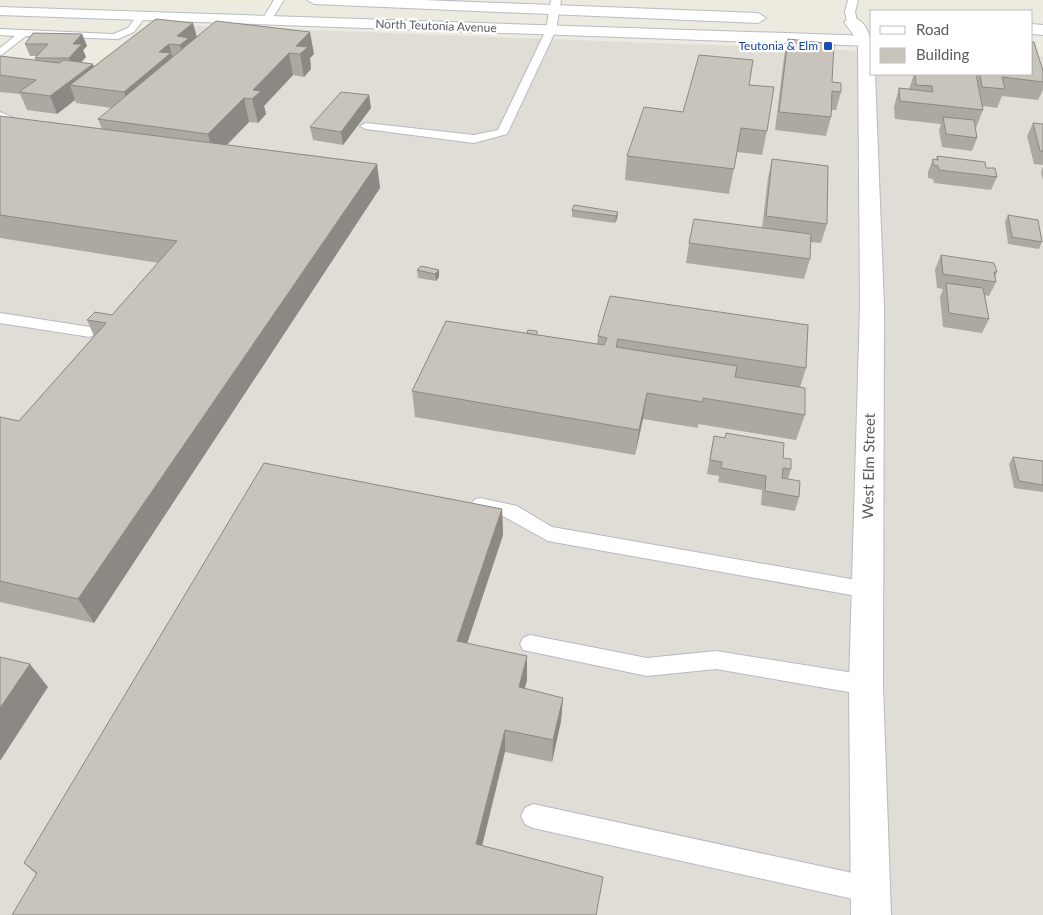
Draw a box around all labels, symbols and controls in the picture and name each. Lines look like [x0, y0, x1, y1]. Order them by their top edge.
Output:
legend [870, 10, 1033, 75]
street label: North Teutonia Avenue [375, 16, 497, 35]
text: Road [916, 20, 949, 38]
place label: Teutonia & Elm [738, 38, 818, 53]
marker: Teutonia & Elm [822, 40, 834, 52]
text: Building [916, 45, 969, 63]
street label: West Elm Street [858, 412, 878, 519]

